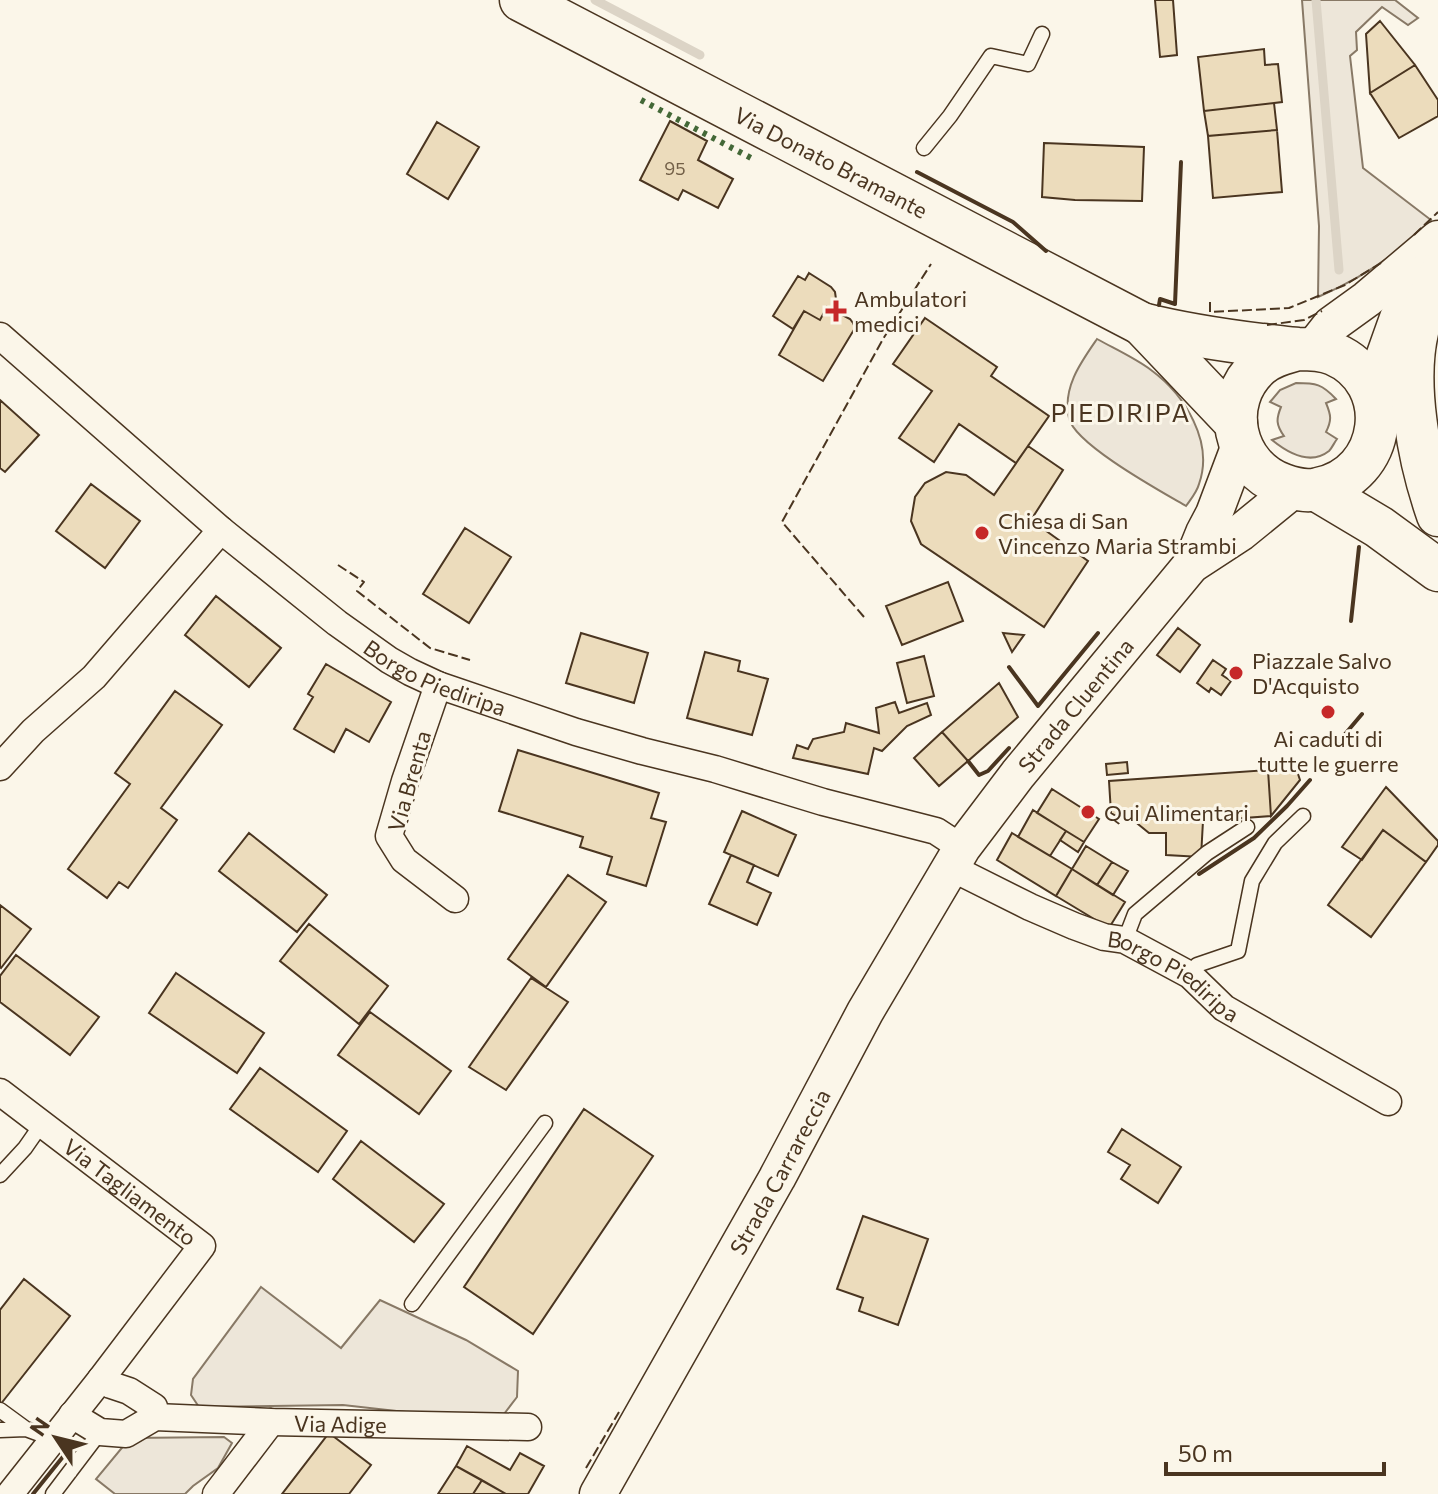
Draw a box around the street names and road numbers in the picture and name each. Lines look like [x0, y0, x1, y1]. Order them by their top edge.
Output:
street label: Via Donato Bramante [730, 100, 933, 223]
street label: Strada Cluentina [1012, 632, 1139, 778]
street label: Borgo Piediripa [359, 633, 510, 721]
street label: Via Brenta [382, 727, 436, 835]
street label: Borgo Piediripa [1106, 924, 1244, 1027]
street label: Strada Carrareccia [723, 1084, 835, 1259]
street label: Via Tagliamento [58, 1132, 202, 1251]
street label: Via Adige [294, 1409, 387, 1438]

